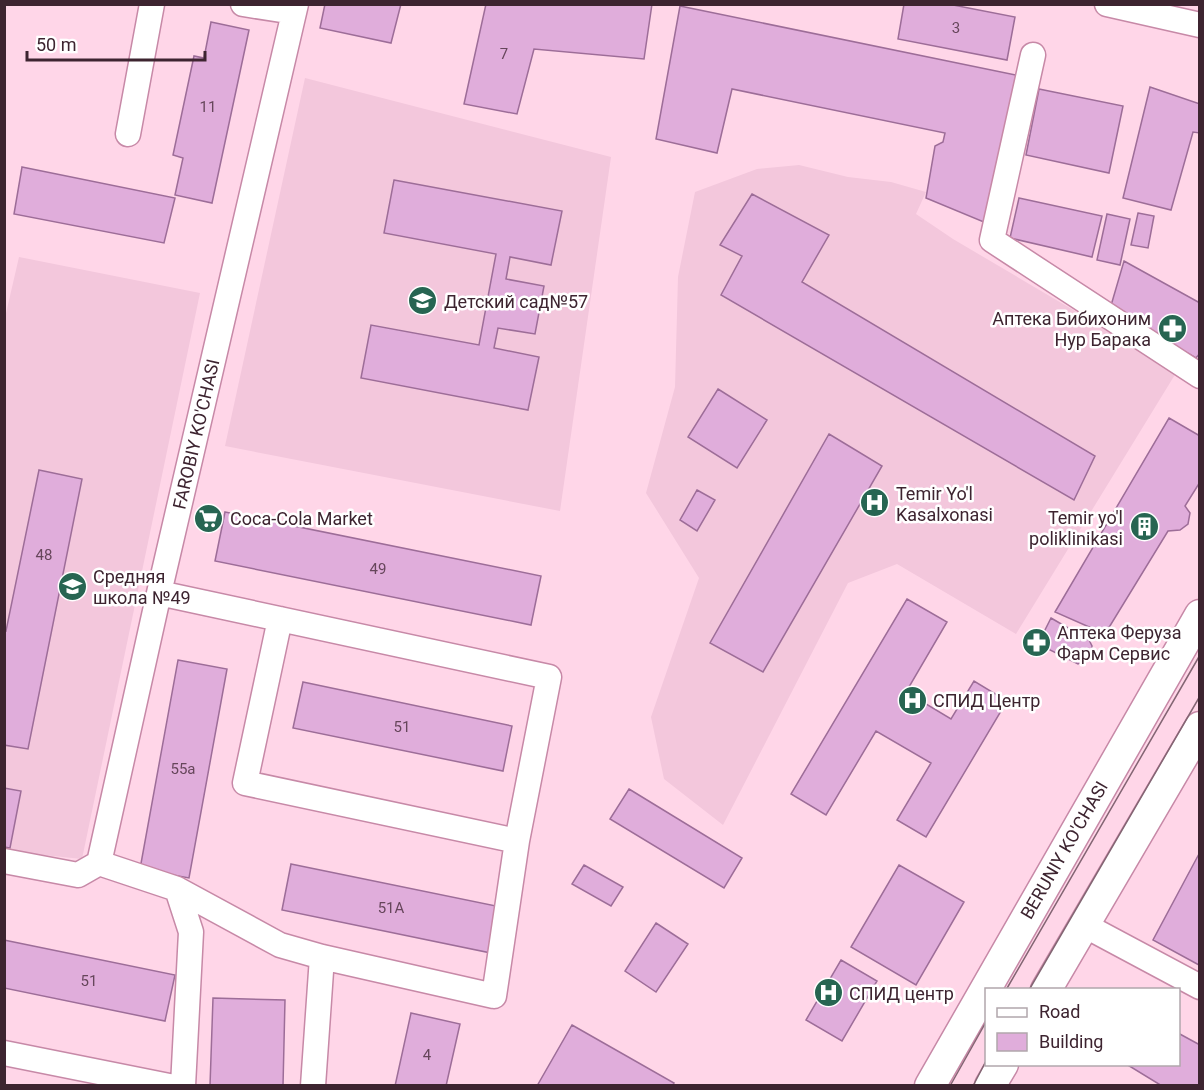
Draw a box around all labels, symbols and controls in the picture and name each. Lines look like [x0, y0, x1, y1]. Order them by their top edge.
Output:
house number: 3 [952, 19, 960, 37]
scale bar [27, 24, 206, 62]
text: 50 m [36, 34, 76, 55]
house number: 7 [500, 45, 508, 63]
house number: 11 [200, 98, 216, 116]
school or university icon: Детский сад№57 [407, 285, 439, 317]
place label: Детский сад№57 [444, 291, 588, 312]
place label: Аптека Бибихоним Нур Барака [992, 308, 1151, 350]
pharmacy icon: Аптека Бибихоним Нур Барака [1156, 312, 1188, 344]
street label: FAROBIY KO'CHASI [169, 357, 223, 511]
place label: Temir Yo'l Kasalxonasi [896, 483, 993, 525]
hospital icon: Temir Yo'l Kasalxonasi [859, 487, 891, 519]
supermarket icon: Coca-Cola Market [193, 502, 225, 534]
place label: Temir yo'l poliklinikasi [1029, 507, 1123, 549]
place label: Coca-Cola Market [230, 508, 373, 529]
building icon: Temir yo'l poliklinikasi [1128, 511, 1160, 543]
house number: 48 [36, 546, 52, 564]
house number: 49 [370, 560, 386, 578]
place label: Средняя школа №49 [93, 566, 191, 608]
school or university icon: Средняя школа №49 [56, 570, 88, 602]
place label: Аптека Феруза Фарм Сервис [1057, 622, 1182, 664]
pharmacy icon: Аптека Феруза Фарм Сервис [1020, 626, 1052, 658]
hospital icon: СПИД Центр [896, 684, 928, 716]
place label: СПИД Центр [933, 690, 1040, 711]
house number: 51 [394, 718, 410, 736]
house number: 55а [170, 760, 196, 778]
street label: BERUNIY KO'CHASI [1016, 777, 1112, 923]
house number: 51A [378, 899, 405, 917]
house number: 51 [81, 972, 97, 990]
hospital icon: СПИД центр [812, 977, 844, 1009]
place label: СПИД центр [849, 983, 954, 1004]
legend [985, 988, 1180, 1066]
text: Road [1039, 1001, 1080, 1022]
text: Building [1039, 1031, 1103, 1052]
house number: 4 [423, 1046, 432, 1064]

